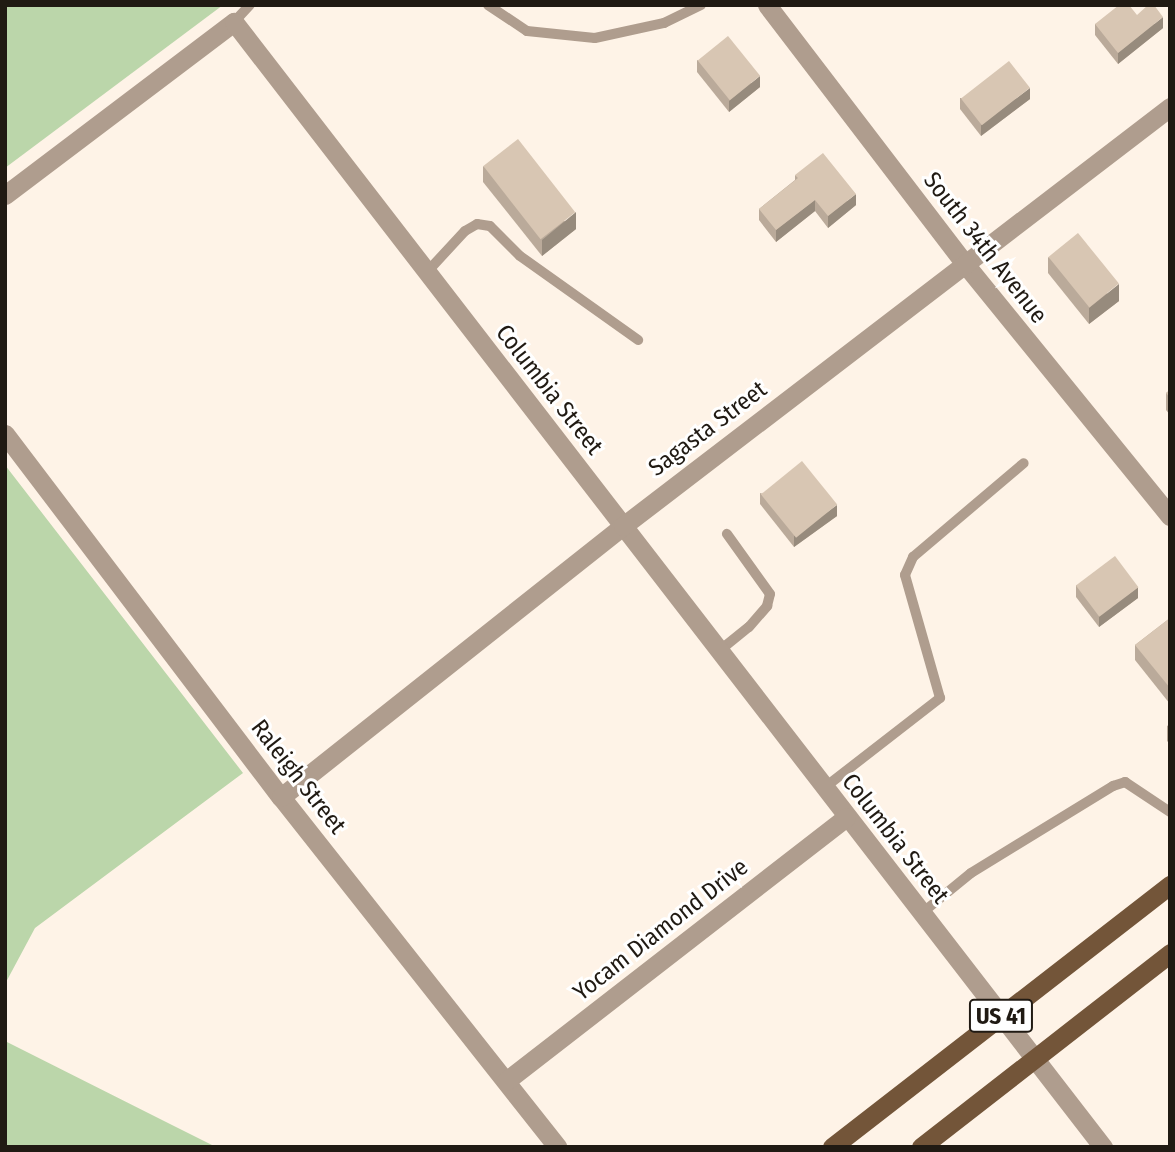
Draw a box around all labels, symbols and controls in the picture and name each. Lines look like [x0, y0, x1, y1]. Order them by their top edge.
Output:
street label: South 34th Avenue [917, 167, 1053, 329]
street label: Columbia Street [489, 319, 609, 461]
street label: Sagasta Street [643, 375, 773, 483]
street label: Raleigh Street [244, 714, 352, 840]
street label: Columbia Street [835, 768, 955, 910]
street label: Yocam Diamond Drive [568, 853, 754, 1007]
road number: US 41 [968, 996, 1034, 1036]

